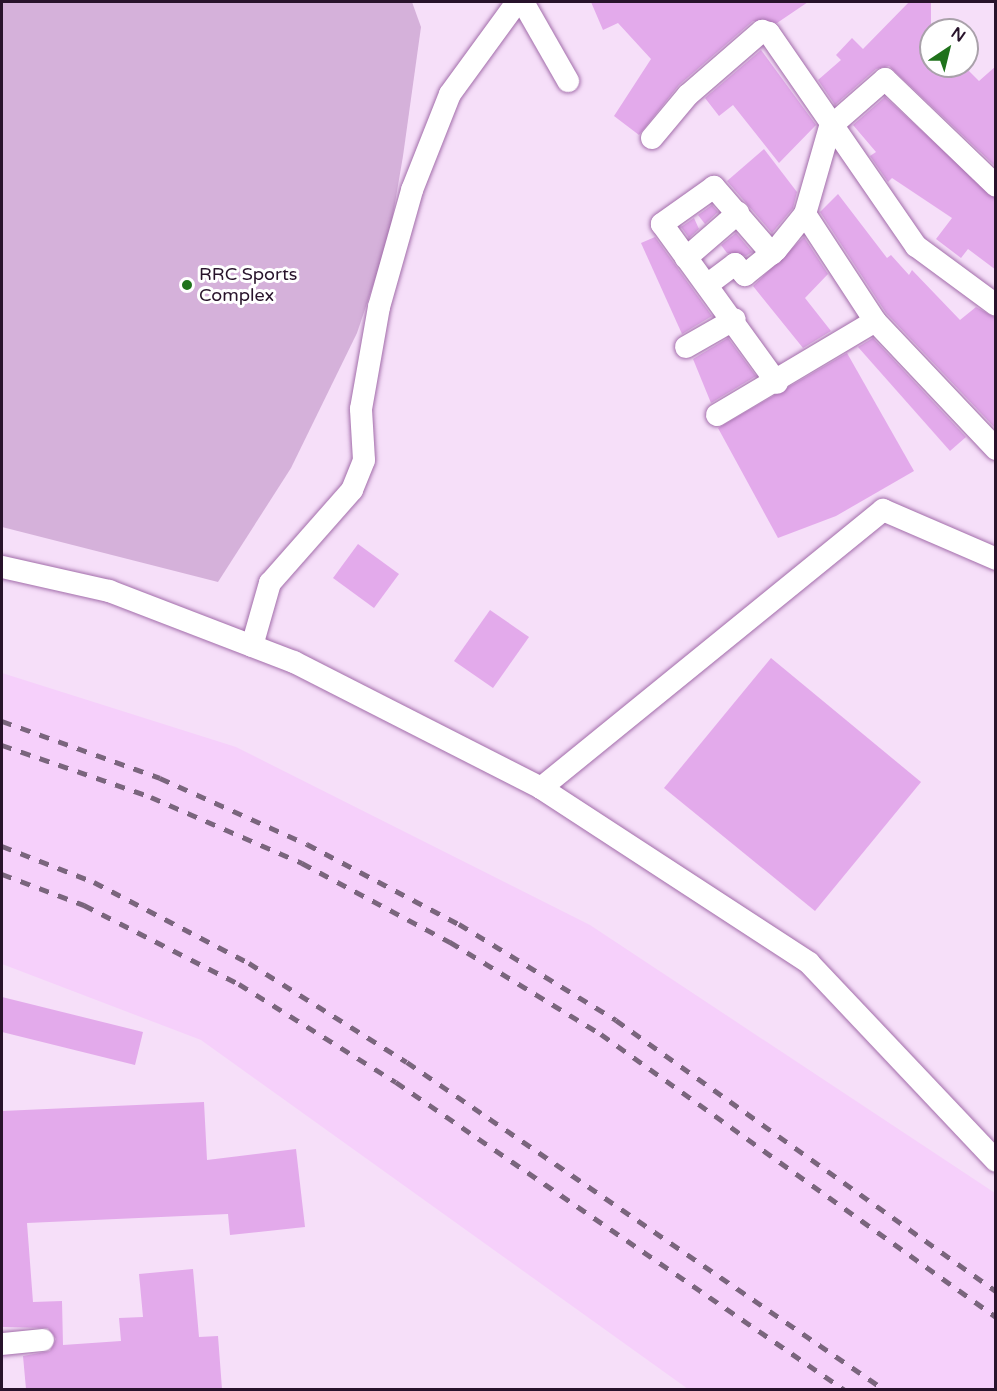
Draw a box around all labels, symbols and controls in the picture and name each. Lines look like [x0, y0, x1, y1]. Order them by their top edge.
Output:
north arrow [919, 18, 979, 78]
text: N [947, 23, 969, 47]
place label: RRC Sports Complex [199, 264, 297, 306]
marker: RRC Sports Complex [180, 278, 194, 292]

